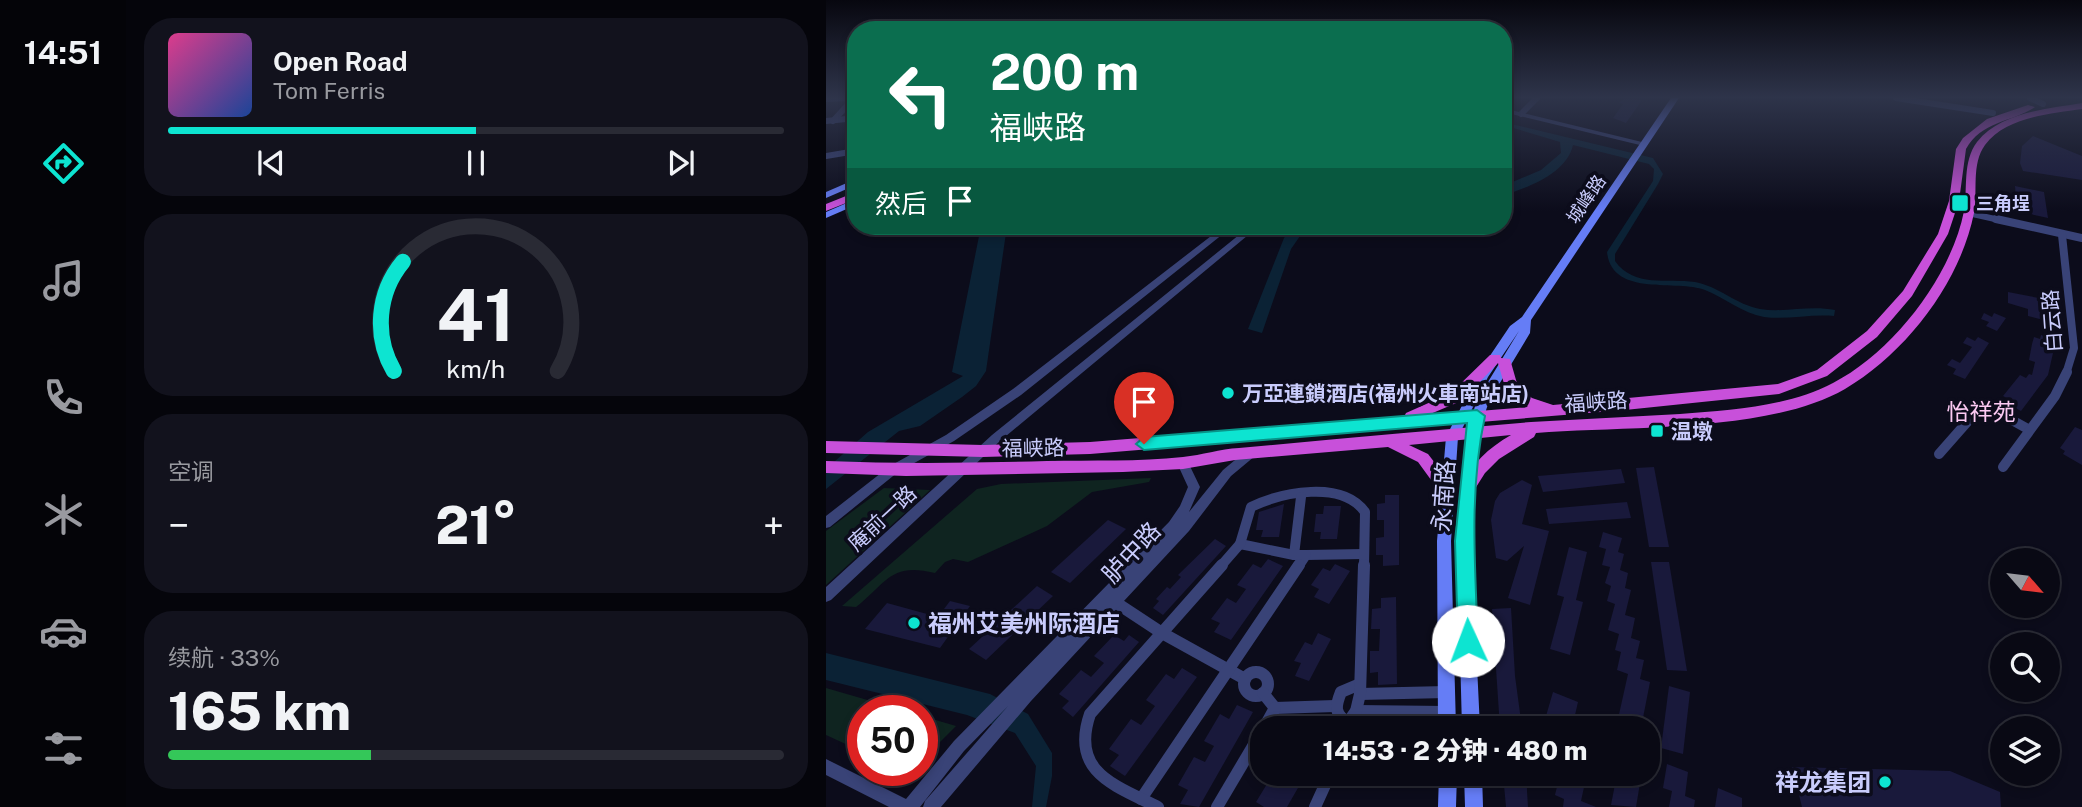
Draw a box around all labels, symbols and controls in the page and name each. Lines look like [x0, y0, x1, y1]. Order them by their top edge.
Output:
text: 14:51 [24, 34, 102, 71]
text: 200 m [990, 43, 1139, 101]
text: Open Road [273, 46, 408, 77]
icon: left [875, 49, 966, 140]
text: Tom Ferris [273, 77, 385, 104]
text: 福峡路 [990, 109, 1086, 146]
icon: directions [39, 139, 88, 188]
icon: previous [252, 144, 290, 182]
icon: pause [457, 144, 495, 182]
icon: next [662, 144, 700, 182]
street label: 城峰路 [1562, 171, 1610, 227]
icon: arrive [941, 182, 979, 220]
text: 然后 [875, 188, 927, 219]
marker: 三角埕 [1950, 193, 1970, 213]
place label: 三角埕 [1976, 193, 2030, 214]
icon: music [39, 256, 88, 305]
text: 41 [437, 273, 515, 358]
street label: 白云路 [2037, 289, 2067, 353]
text: km/h [447, 354, 505, 384]
pin [1114, 372, 1174, 444]
icon: phone [39, 373, 88, 422]
place label: 万亞連鎖酒店(福州火車南站店) [1242, 381, 1529, 406]
icon: arrive [1125, 383, 1163, 421]
marker: 万亞連鎖酒店(福州火車南站店) [1220, 385, 1236, 401]
street label: 福峡路 [1564, 387, 1628, 417]
district label: 怡祥苑 [1947, 398, 2016, 425]
place label: 温墩 [1671, 419, 1713, 444]
marker: 温墩 [1649, 423, 1665, 439]
street label: 福峡路 [1001, 435, 1065, 461]
text: 空调 [168, 458, 214, 485]
street label: 永南路 [1427, 459, 1459, 533]
street label: 庵前一路 [843, 480, 921, 556]
icon: climate [39, 490, 88, 539]
text: 21° [435, 495, 517, 556]
text: − [168, 503, 189, 548]
text: + [763, 503, 784, 548]
street label: 胪中路 [1096, 516, 1166, 588]
north arrow [1990, 548, 2060, 618]
map controls [1990, 548, 2060, 786]
position arrow [1431, 604, 1505, 678]
icon: car [39, 607, 88, 656]
place label: 福州艾美州际酒店 [928, 609, 1120, 637]
marker: 福州艾美州际酒店 [906, 615, 922, 631]
button: search [1990, 632, 2060, 702]
text: 续航 · 33% [168, 644, 280, 671]
text: 165 km [168, 681, 351, 742]
speed limit sign: 50 [847, 695, 938, 786]
button: layers [1990, 716, 2060, 786]
icon: filters [39, 724, 88, 773]
text: 14:53 · 2 分钟 · 480 m [1323, 735, 1587, 766]
place label: 祥龙集团 [1775, 768, 1871, 796]
marker: 祥龙集团 [1877, 774, 1893, 790]

